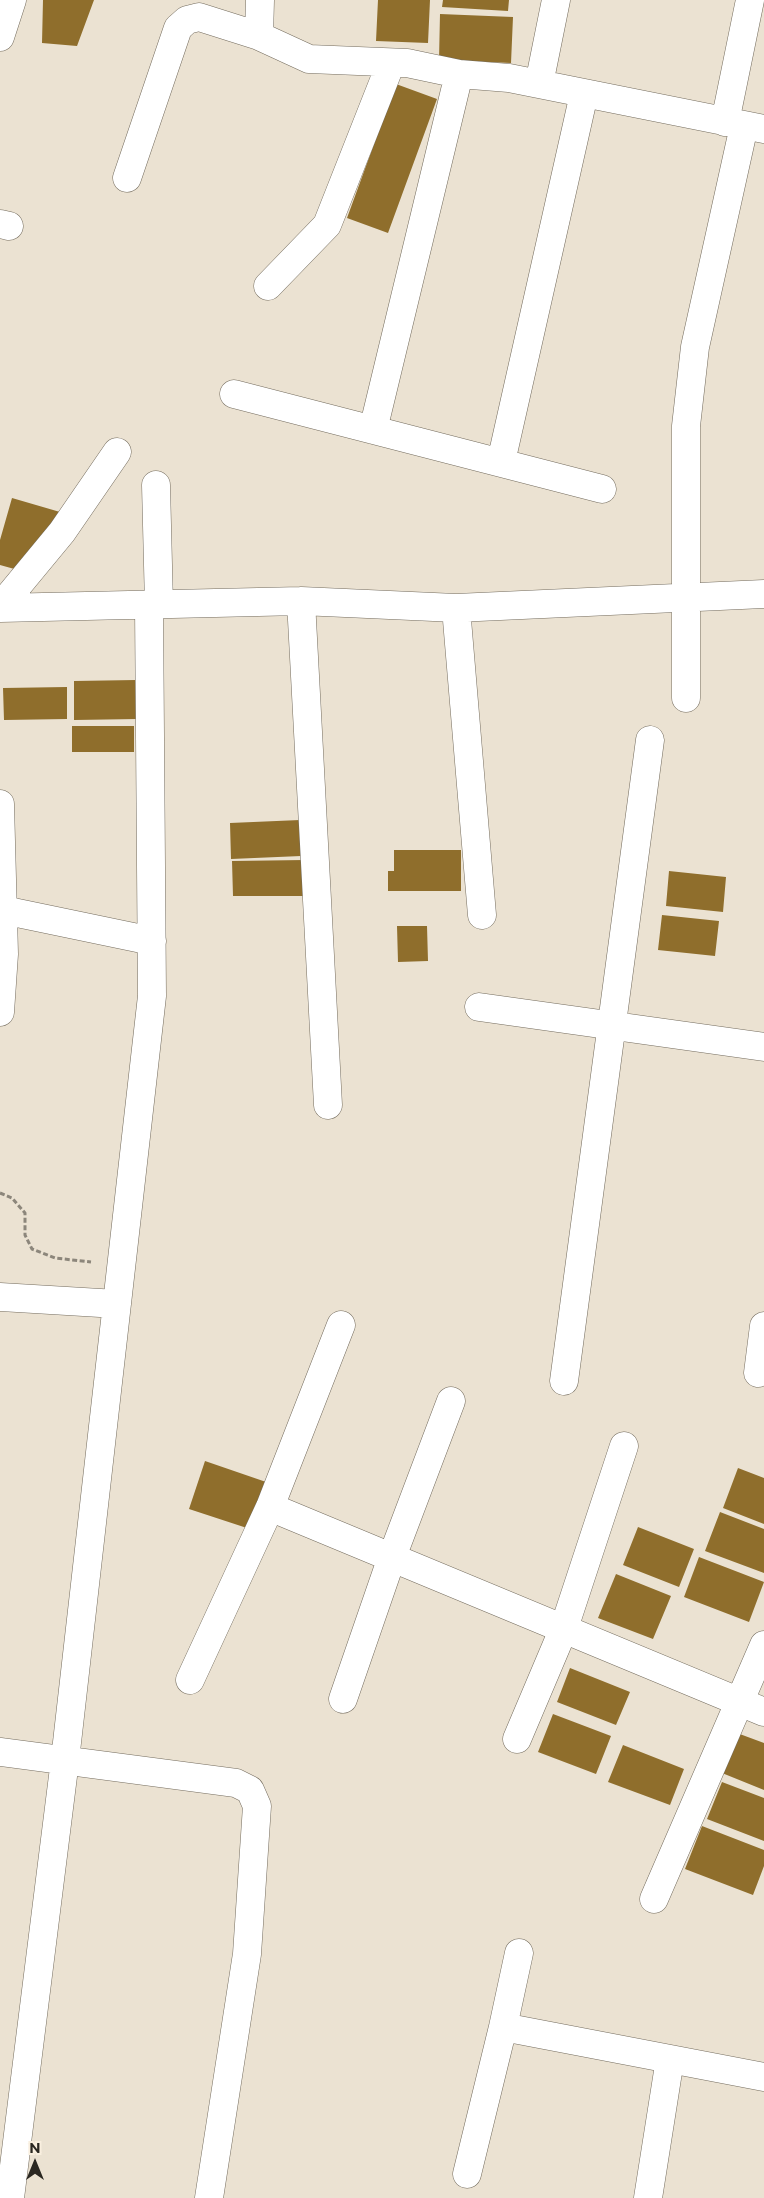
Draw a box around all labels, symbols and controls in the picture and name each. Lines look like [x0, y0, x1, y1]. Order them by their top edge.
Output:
north arrow [10, 2138, 60, 2188]
text: N [29, 2139, 41, 2157]

